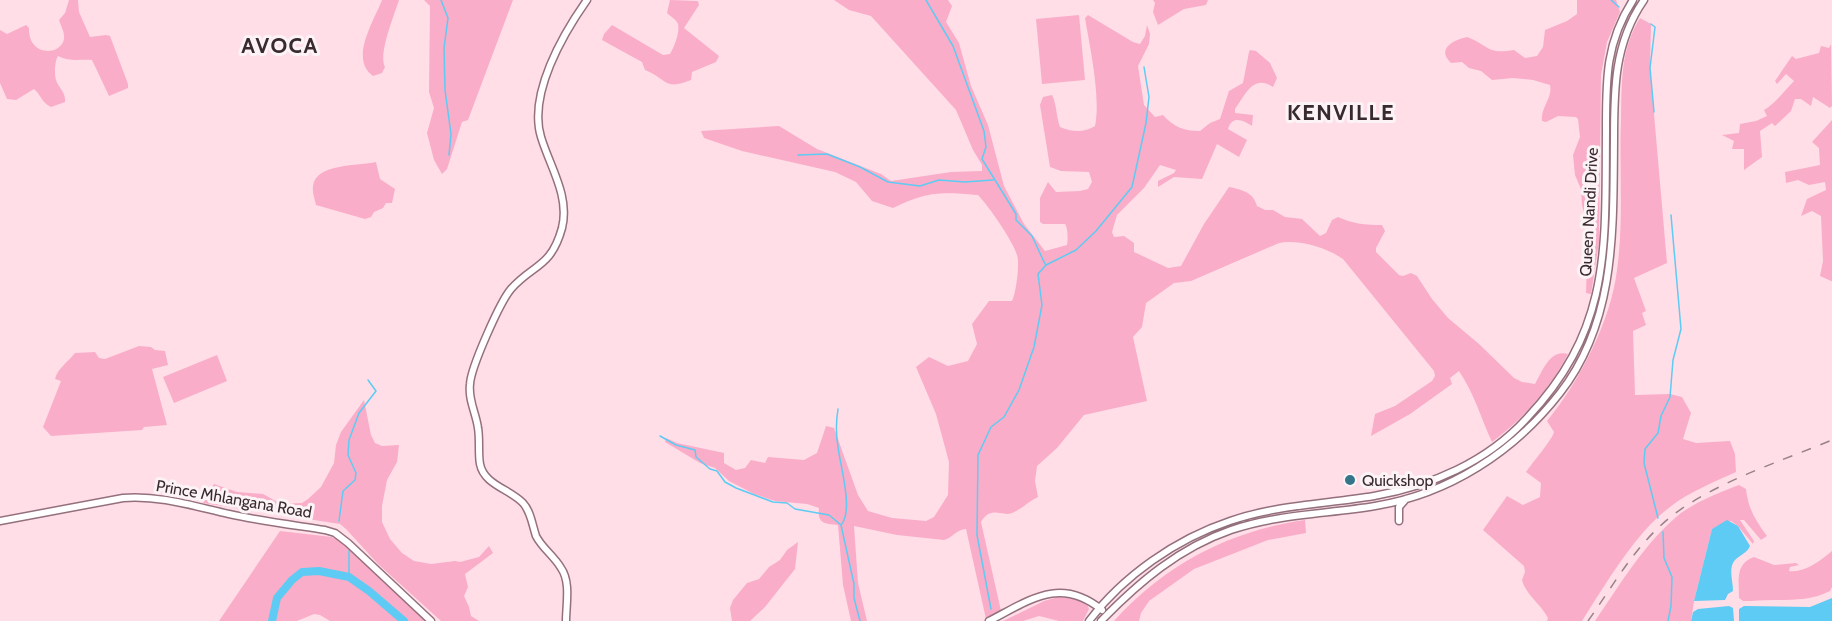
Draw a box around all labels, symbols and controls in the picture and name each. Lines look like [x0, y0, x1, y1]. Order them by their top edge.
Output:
district label: AVOCA [241, 32, 319, 59]
district label: KENVILLE [1287, 99, 1395, 126]
street label: Queen Nandi Drive [1576, 147, 1602, 277]
place label: Quickshop [1362, 471, 1434, 490]
marker: Quickshop [1343, 473, 1357, 487]
street label: Prince Mhlangana Road [155, 476, 313, 522]

